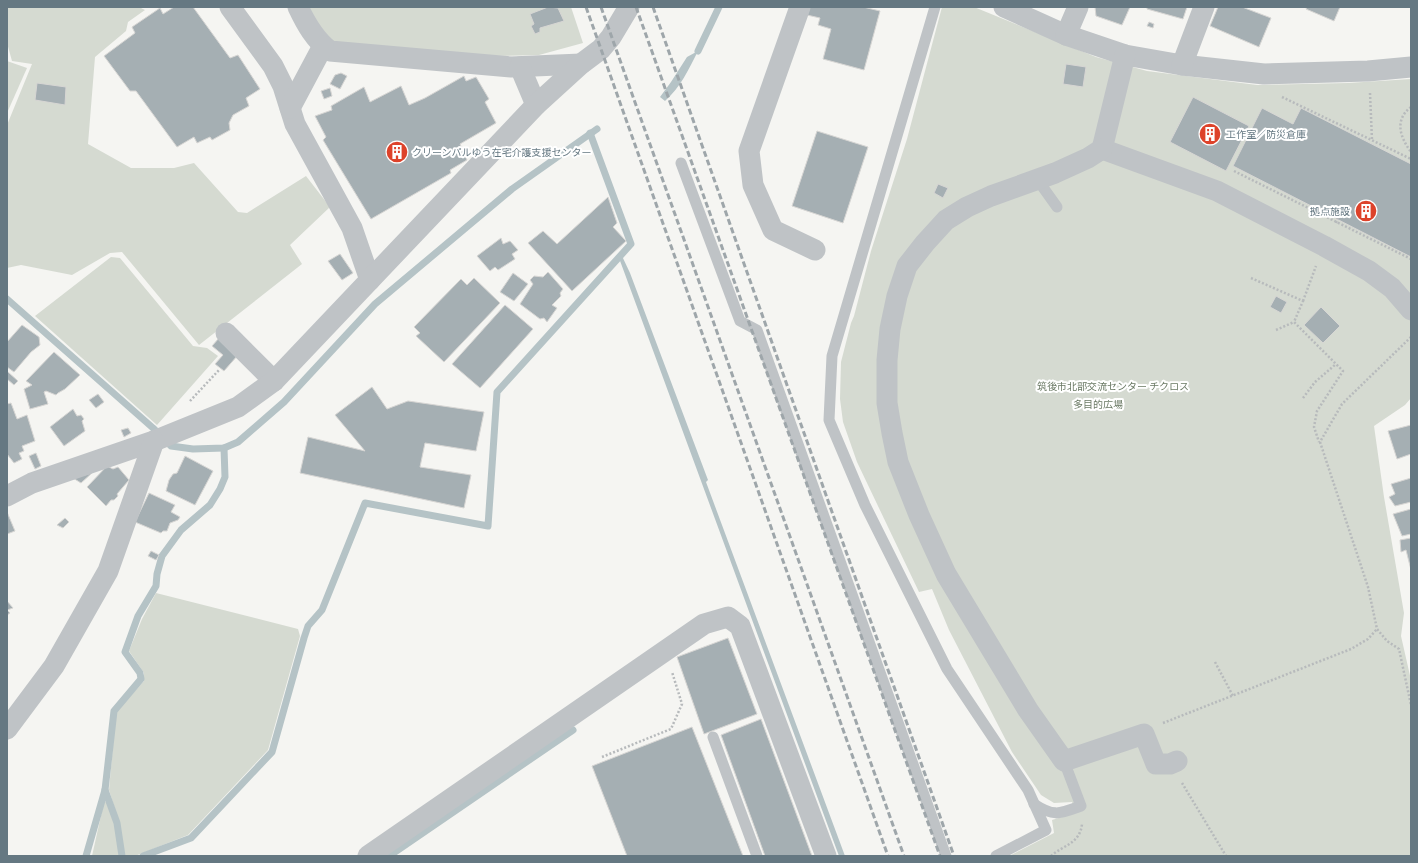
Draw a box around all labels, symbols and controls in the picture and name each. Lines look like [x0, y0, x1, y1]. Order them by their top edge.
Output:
building icon: 工作室／防災倉庫 [1197, 121, 1223, 147]
place label: 工作室／防災倉庫 [1226, 127, 1306, 142]
building icon: クリーンパルゆう在宅介護支援センター [384, 139, 410, 165]
place label: クリーンパルゆう在宅介護支援センター [412, 145, 592, 160]
building icon: 拠点施設 [1353, 198, 1379, 224]
place label: 拠点施設 [1310, 204, 1350, 219]
park label: 筑後市北部交流センター チクロス [1037, 379, 1189, 394]
park label: 多目的広場 [1073, 397, 1123, 412]

